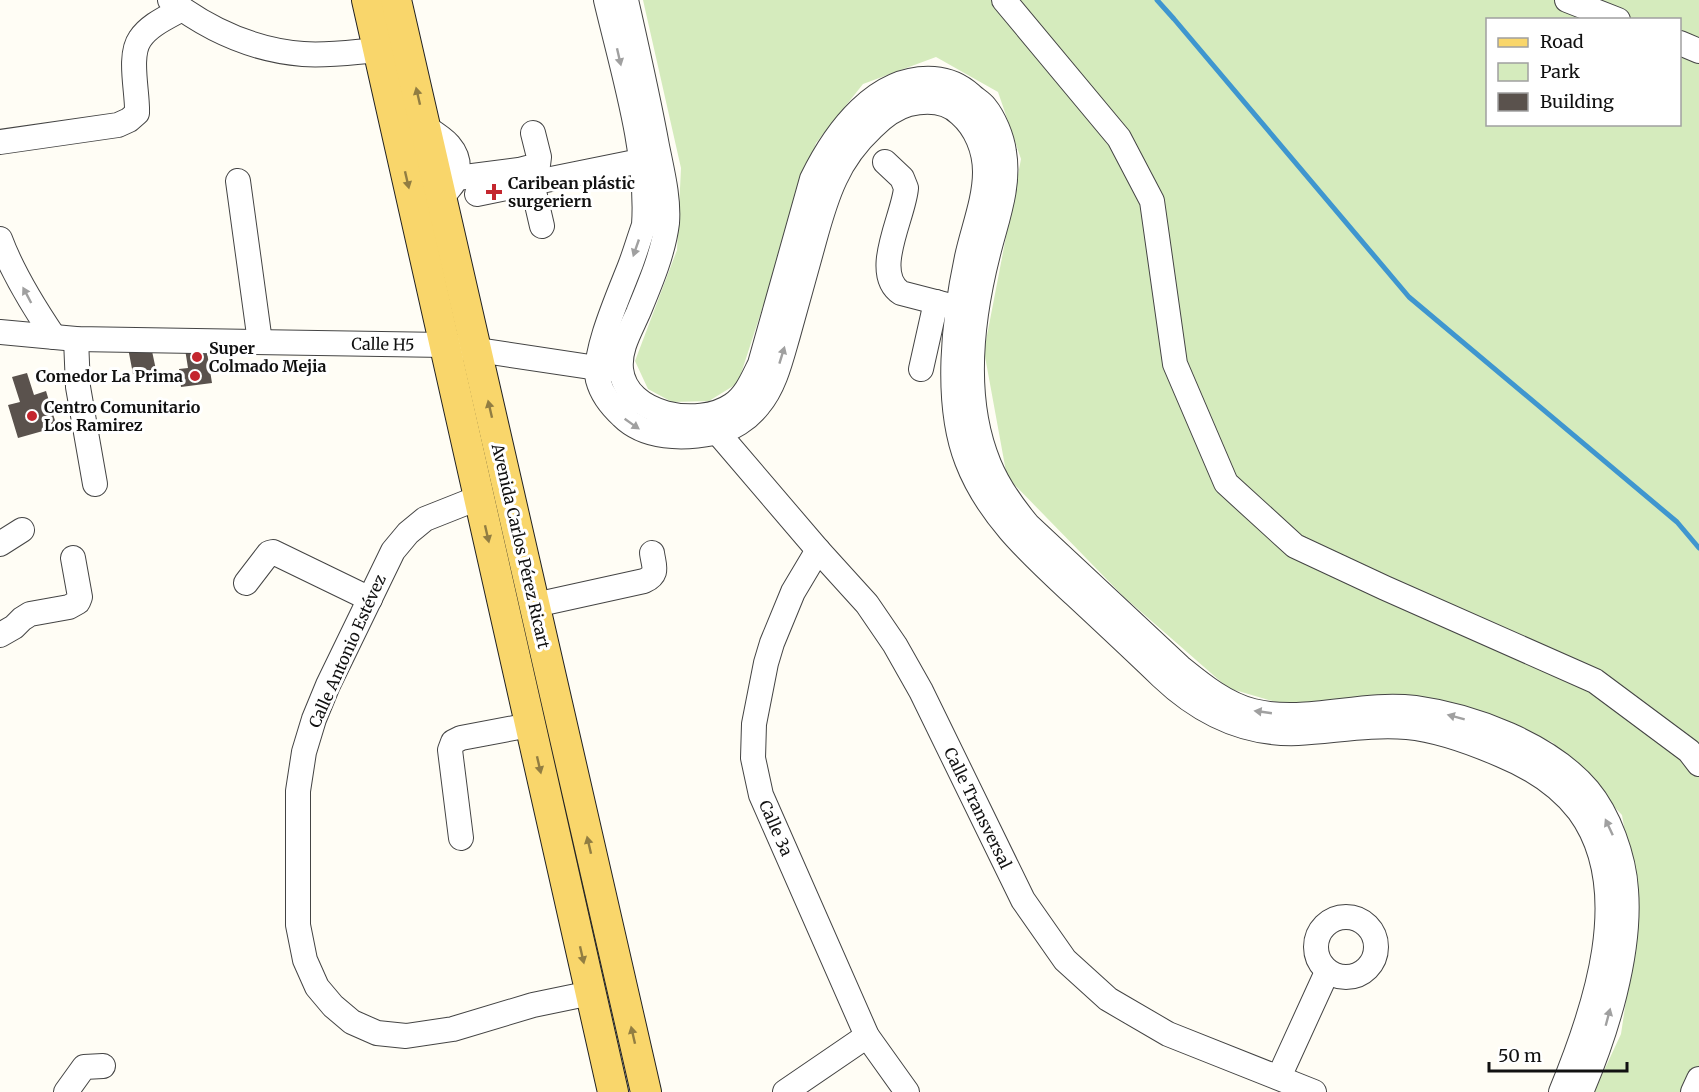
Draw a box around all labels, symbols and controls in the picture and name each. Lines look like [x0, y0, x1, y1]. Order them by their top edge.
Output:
legend [1486, 18, 1681, 126]
text: Road [1540, 30, 1584, 53]
one-way arrow [615, 48, 625, 66]
text: Park [1540, 60, 1581, 83]
one-way arrow [413, 87, 423, 105]
text: Building [1540, 90, 1614, 113]
one-way arrow [403, 171, 413, 189]
place label: Caribean plástic surgeriern [508, 173, 635, 211]
marker: Caribean plástic surgeriern [485, 183, 503, 201]
one-way arrow [631, 239, 640, 257]
one-way arrow [22, 286, 32, 303]
street label: Calle H5 [351, 333, 415, 355]
place label: Super Colmado Mejia [209, 338, 326, 376]
one-way arrow [778, 346, 787, 364]
marker: Super Colmado Mejia [190, 350, 204, 364]
place label: Comedor La Prima [36, 366, 183, 386]
marker: Comedor La Prima [188, 369, 202, 383]
place label: Centro Comunitario Los Ramirez [44, 397, 201, 435]
one-way arrow [485, 400, 495, 418]
marker: Centro Comunitario Los Ramirez [25, 409, 39, 423]
one-way arrow [623, 418, 639, 430]
street label: Avenida Carlos Pérez Ricart [487, 441, 554, 651]
one-way arrow [482, 525, 492, 543]
street label: Calle Antonio Estévez [304, 571, 390, 731]
one-way arrow [1253, 708, 1272, 717]
one-way arrow [1447, 712, 1465, 721]
street label: Calle Transversal [940, 744, 1016, 872]
one-way arrow [535, 756, 544, 775]
street label: Calle 3a [755, 797, 797, 859]
one-way arrow [1605, 818, 1614, 835]
one-way arrow [584, 836, 594, 854]
one-way arrow [578, 946, 588, 965]
one-way arrow [1604, 1008, 1613, 1026]
one-way arrow [627, 1026, 637, 1044]
scale bar [1489, 1035, 1627, 1073]
text: 50 m [1498, 1044, 1542, 1067]

